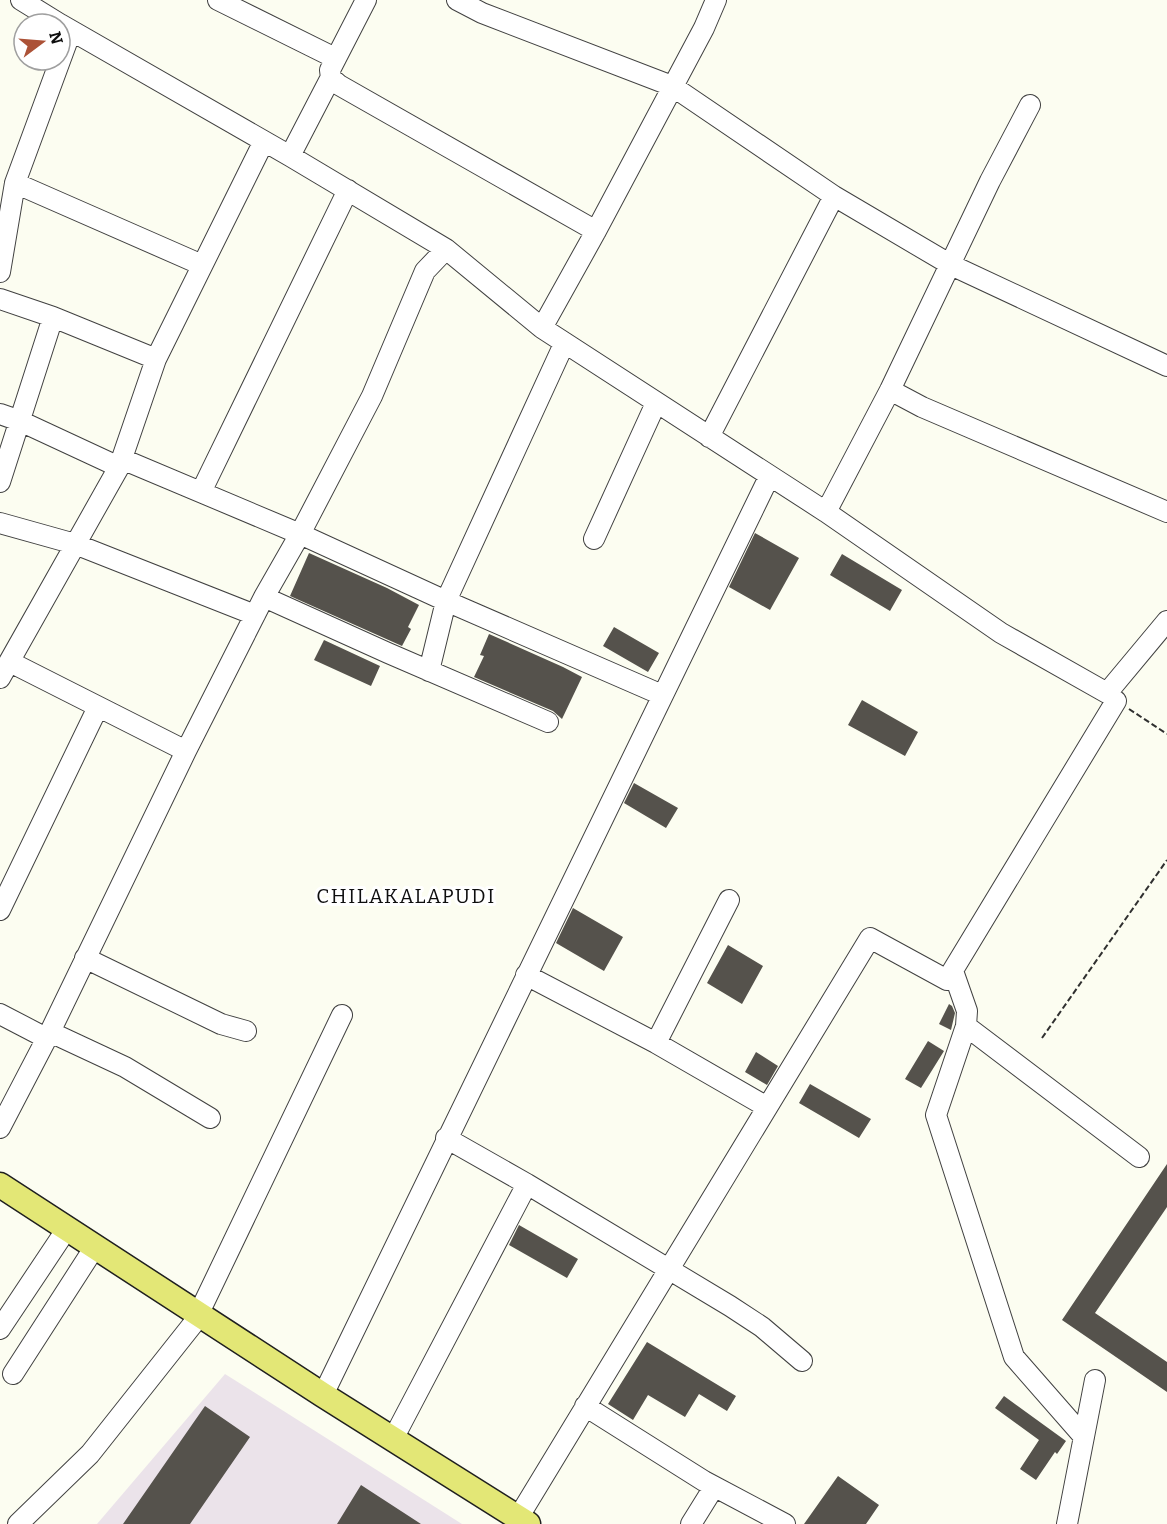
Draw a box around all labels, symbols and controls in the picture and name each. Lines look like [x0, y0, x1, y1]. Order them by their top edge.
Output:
north arrow [12, 12, 72, 72]
text: N [45, 29, 67, 47]
district label: CHILAKALAPUDI [316, 884, 496, 908]

